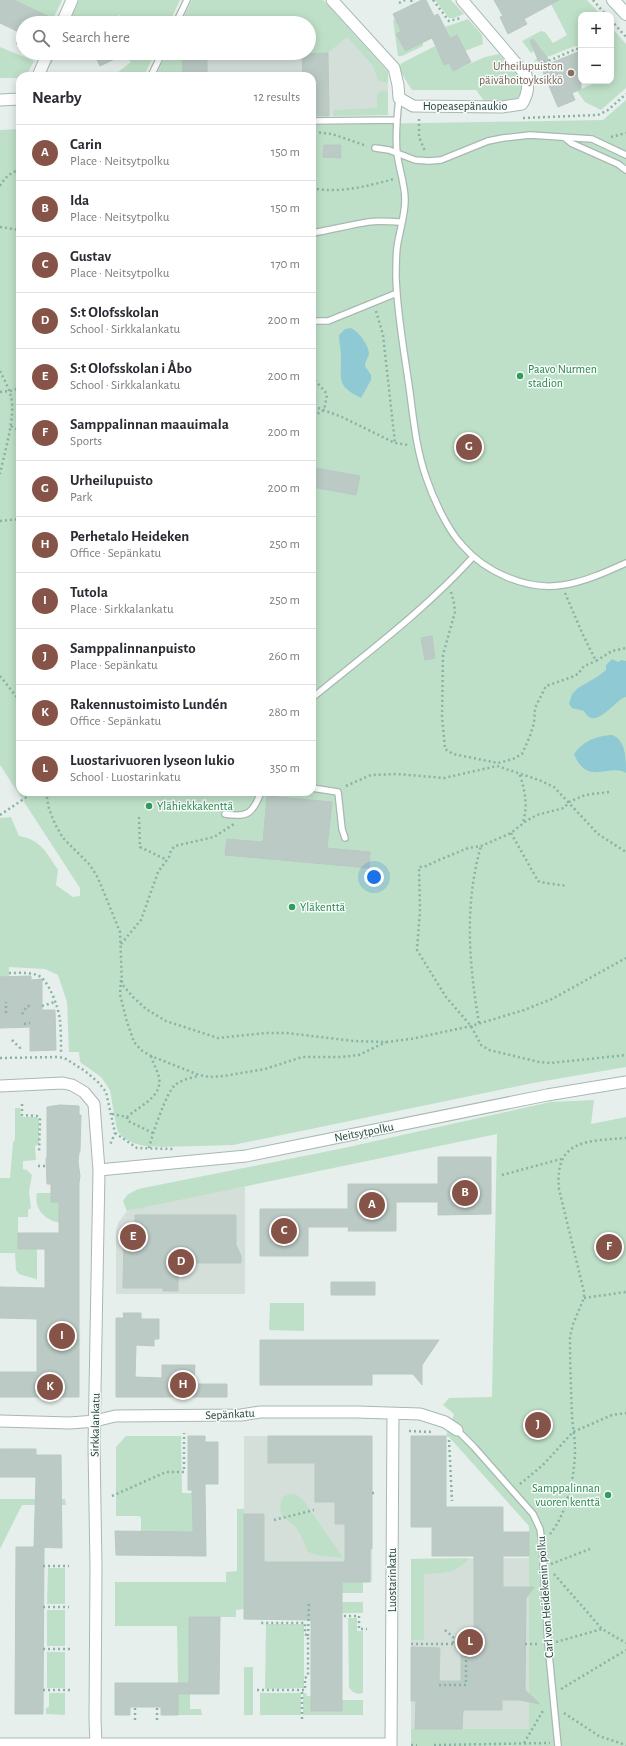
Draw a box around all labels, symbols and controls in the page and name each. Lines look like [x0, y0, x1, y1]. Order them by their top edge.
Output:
map controls [578, 12, 614, 84]
button: + [578, 12, 614, 48]
search box [16, 16, 316, 60]
icon: search [30, 27, 52, 49]
text: Search here [62, 30, 130, 45]
button: − [578, 48, 614, 84]
place label: Urheilupuiston päivähoitoyksikkö [479, 60, 563, 87]
marker: Urheilupuiston päivähoitoyksikkö [566, 68, 576, 78]
text: Nearby [32, 89, 82, 106]
text: 12 results [254, 91, 300, 104]
street label: Hopeasepänaukio [423, 100, 507, 112]
text: Carin [70, 137, 102, 152]
text: A [41, 146, 49, 159]
text: 150 m [271, 146, 300, 159]
text: Place · Neitsytpolku [70, 155, 169, 168]
text: Ida [70, 193, 89, 208]
text: B [41, 202, 49, 215]
text: 150 m [271, 202, 300, 215]
text: Place · Neitsytpolku [70, 211, 169, 224]
text: Gustav [70, 249, 111, 264]
text: C [42, 258, 48, 271]
text: 170 m [271, 258, 300, 271]
text: Place · Neitsytpolku [70, 267, 169, 280]
text: S:t Olofsskolan [70, 305, 159, 320]
text: D [41, 314, 49, 327]
text: 200 m [268, 314, 300, 327]
text: School · Sirkkalankatu [70, 323, 180, 336]
text: S:t Olofsskolan i Åbo [70, 361, 192, 376]
place label: Paavo Nurmen stadion [528, 363, 597, 389]
text: E [42, 370, 48, 383]
text: 200 m [268, 370, 300, 383]
marker: Paavo Nurmen stadion [515, 371, 525, 381]
text: School · Sirkkalankatu [70, 379, 180, 392]
text: Samppalinnan maauimala [70, 417, 229, 432]
text: F [42, 426, 48, 439]
text: 200 m [268, 426, 300, 439]
pin: G [456, 432, 482, 462]
text: Sports [70, 435, 102, 448]
text: Urheilupuisto [70, 473, 153, 488]
text: G [41, 482, 49, 495]
text: 200 m [268, 482, 300, 495]
text: Park [70, 491, 92, 504]
text: Perhetalo Heideken [70, 529, 189, 544]
text: H [40, 538, 50, 551]
text: 250 m [269, 538, 300, 551]
text: Office · Sepänkatu [70, 547, 161, 560]
text: Tutola [70, 585, 108, 600]
text: I [43, 594, 47, 607]
text: 250 m [269, 594, 300, 607]
text: Place · Sirkkalankatu [70, 603, 174, 616]
text: Samppalinnanpuisto [70, 641, 196, 656]
text: J [43, 650, 47, 663]
text: 260 m [269, 650, 300, 663]
text: Place · Sepänkatu [70, 659, 158, 672]
text: Rakennustoimisto Lundén [70, 697, 227, 712]
text: K [41, 706, 49, 719]
text: 280 m [269, 706, 300, 719]
text: Office · Sepänkatu [70, 715, 161, 728]
text: Luostarivuoren lyseon lukio [70, 753, 235, 768]
text: L [42, 762, 48, 775]
text: 350 m [270, 762, 300, 775]
text: School · Luostarinkatu [70, 771, 181, 784]
place label: Ylähiekkakenttä [157, 800, 233, 812]
marker: Ylähiekkakenttä [144, 801, 154, 811]
your location [364, 867, 384, 887]
place label: Yläkenttä [300, 901, 345, 913]
marker: Yläkenttä [287, 902, 297, 912]
street label: Neitsytpolku [333, 1120, 395, 1145]
pin: B [452, 1178, 478, 1208]
pin: A [359, 1190, 385, 1220]
pin: C [271, 1216, 297, 1246]
pin: E [120, 1222, 146, 1252]
pin: F [596, 1232, 622, 1262]
pin: D [168, 1247, 194, 1277]
pin: I [49, 1321, 75, 1351]
pin: H [170, 1370, 196, 1400]
pin: K [37, 1372, 63, 1402]
street label: Sirkkalankatu [88, 1393, 102, 1457]
street label: Sepänkatu [205, 1407, 255, 1421]
pin: J [525, 1410, 551, 1440]
place label: Samppalinnan vuoren kenttä [532, 1482, 600, 1508]
marker: Samppalinnan vuoren kenttä [603, 1490, 613, 1500]
street label: Carl von Heidekenin polku [535, 1536, 555, 1658]
street label: Luostarinkatu [386, 1548, 398, 1612]
pin: L [457, 1627, 483, 1657]

